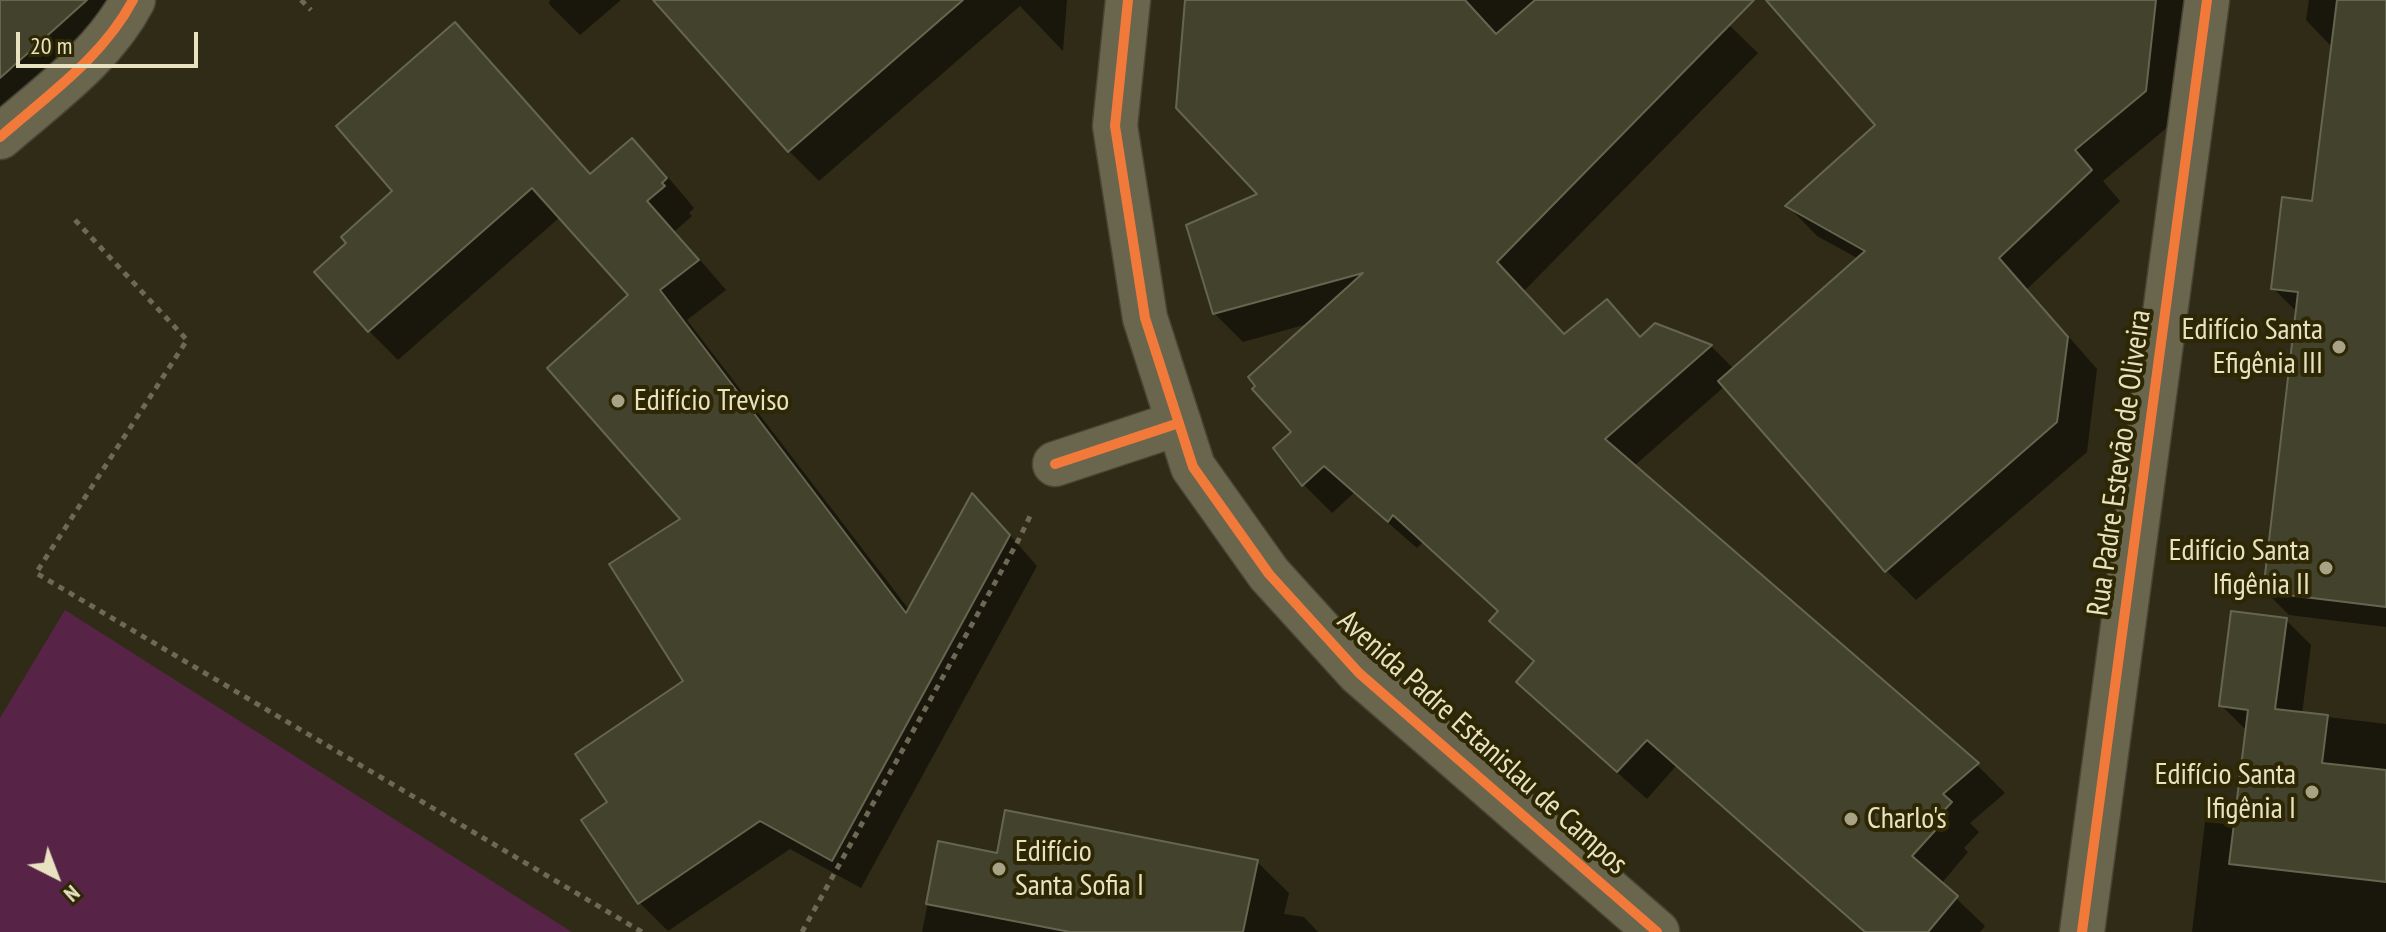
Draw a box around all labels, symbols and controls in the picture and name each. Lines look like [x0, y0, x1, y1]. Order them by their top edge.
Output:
scale bar [20, 16, 202, 66]
text: 20 m [30, 30, 72, 61]
street label: Rua Padre Estevão de Oliveira [2081, 308, 2159, 618]
place label: Edifício Santa Efigênia III [2182, 312, 2323, 382]
marker: Edifício Santa Efigênia III [2330, 338, 2348, 356]
place label: Edifício Treviso [634, 383, 789, 419]
marker: Edifício Treviso [609, 392, 627, 410]
place label: Edifício Santa Ifigênia II [2169, 533, 2310, 604]
marker: Edifício Santa Ifigênia II [2317, 559, 2335, 577]
street label: Avenida Padre Estanislau de Campos [1330, 603, 1634, 883]
place label: Edifício Santa Ifigênia I [2155, 757, 2296, 828]
marker: Edifício Santa Ifigênia I [2303, 783, 2321, 801]
place label: Charlo's [1867, 801, 1947, 837]
marker: Charlo's [1842, 810, 1860, 828]
place label: Edifício Santa Sofia I [1015, 834, 1144, 904]
north arrow [16, 836, 96, 916]
marker: Edifício Santa Sofia I [990, 860, 1008, 878]
text: N [58, 879, 86, 908]

